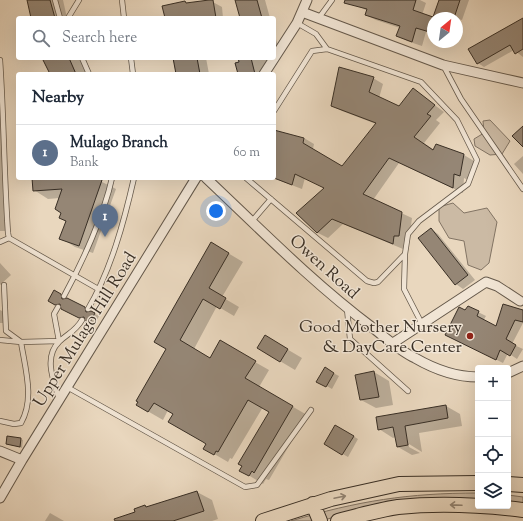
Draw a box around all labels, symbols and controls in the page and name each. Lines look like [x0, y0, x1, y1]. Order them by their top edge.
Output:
north arrow [427, 12, 463, 48]
search box [16, 16, 276, 60]
icon: search [30, 27, 52, 49]
text: Search here [62, 28, 137, 49]
text: Nearby [32, 86, 84, 110]
text: Mulago Branch [70, 133, 168, 154]
text: 1 [43, 144, 47, 162]
text: 60 m [233, 144, 260, 162]
text: Bank [70, 154, 99, 172]
your location [206, 201, 226, 221]
pin: 1 [92, 204, 118, 237]
street label: Owen Road [283, 230, 364, 306]
street label: Upper Mulago Hill Road [28, 248, 143, 412]
place label: Good Mother Nursery & DayCare Center [299, 316, 463, 360]
marker: Good Mother Nursery & DayCare Center [465, 331, 475, 341]
map controls [475, 365, 511, 509]
button: + [475, 365, 511, 401]
button: − [475, 401, 511, 437]
button: locate [475, 437, 511, 473]
button: layers [475, 473, 511, 509]
one-way arrow [333, 492, 346, 500]
one-way arrow [450, 502, 463, 509]

